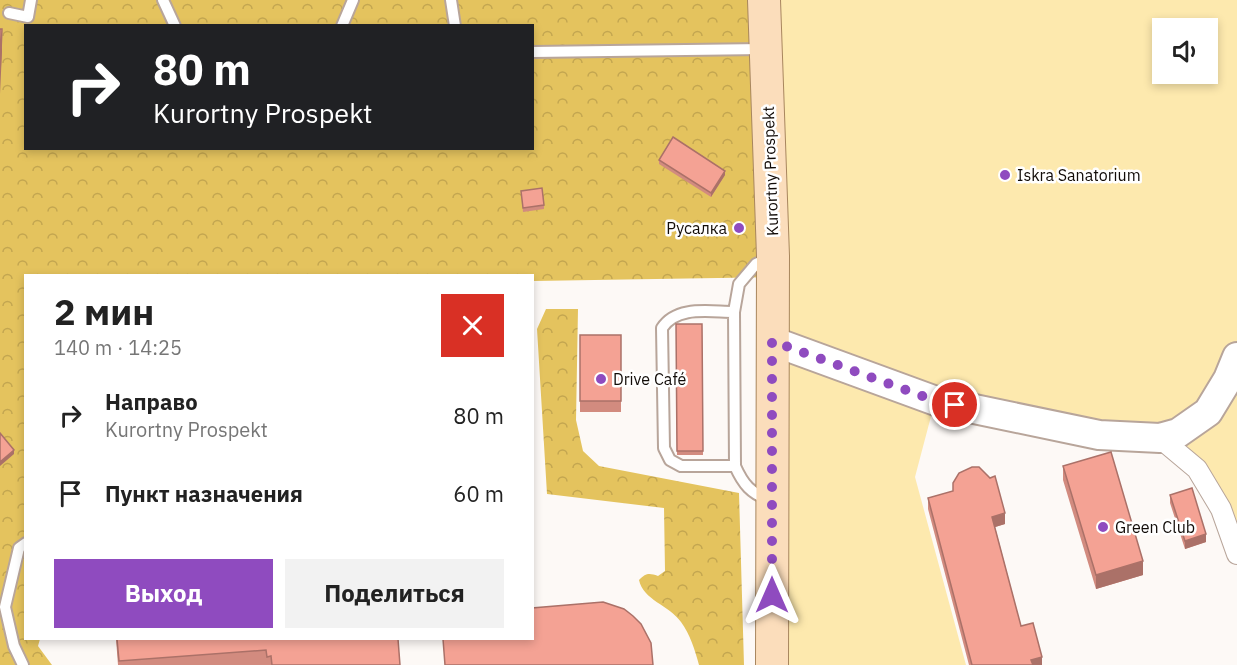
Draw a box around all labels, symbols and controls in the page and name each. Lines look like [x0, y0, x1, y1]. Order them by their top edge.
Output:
map controls [1152, 18, 1218, 84]
button: sound [1152, 18, 1218, 84]
text: 80 m [153, 42, 251, 97]
icon: right [54, 48, 132, 126]
text: Kurortny Prospekt [153, 95, 373, 130]
street label: Kurortny Prospekt [758, 106, 782, 236]
place label: Iskra Sanatorium [1017, 165, 1141, 185]
marker: Iskra Sanatorium [998, 168, 1012, 182]
place label: Русалка [666, 218, 727, 238]
marker: Русалка [732, 221, 746, 235]
text: 2 мин [54, 288, 154, 335]
button: close [441, 294, 504, 357]
text: 140 m · 14:25 [54, 334, 182, 361]
place label: Drive Café [613, 369, 687, 389]
marker: Drive Café [594, 372, 608, 386]
pin [929, 379, 980, 430]
text: Направо [105, 387, 198, 416]
icon: arrive [938, 388, 971, 421]
icon: right [54, 399, 87, 432]
text: 80 m [453, 401, 504, 430]
text: Kurortny Prospekt [105, 416, 268, 443]
icon: arrive [54, 477, 87, 510]
text: Пункт назначения [105, 479, 303, 508]
text: 60 m [453, 479, 504, 508]
place label: Green Club [1115, 517, 1195, 537]
marker: Green Club [1096, 520, 1110, 534]
button: Выход [54, 559, 273, 628]
button: Поделиться [285, 559, 504, 628]
position arrow [740, 563, 804, 627]

